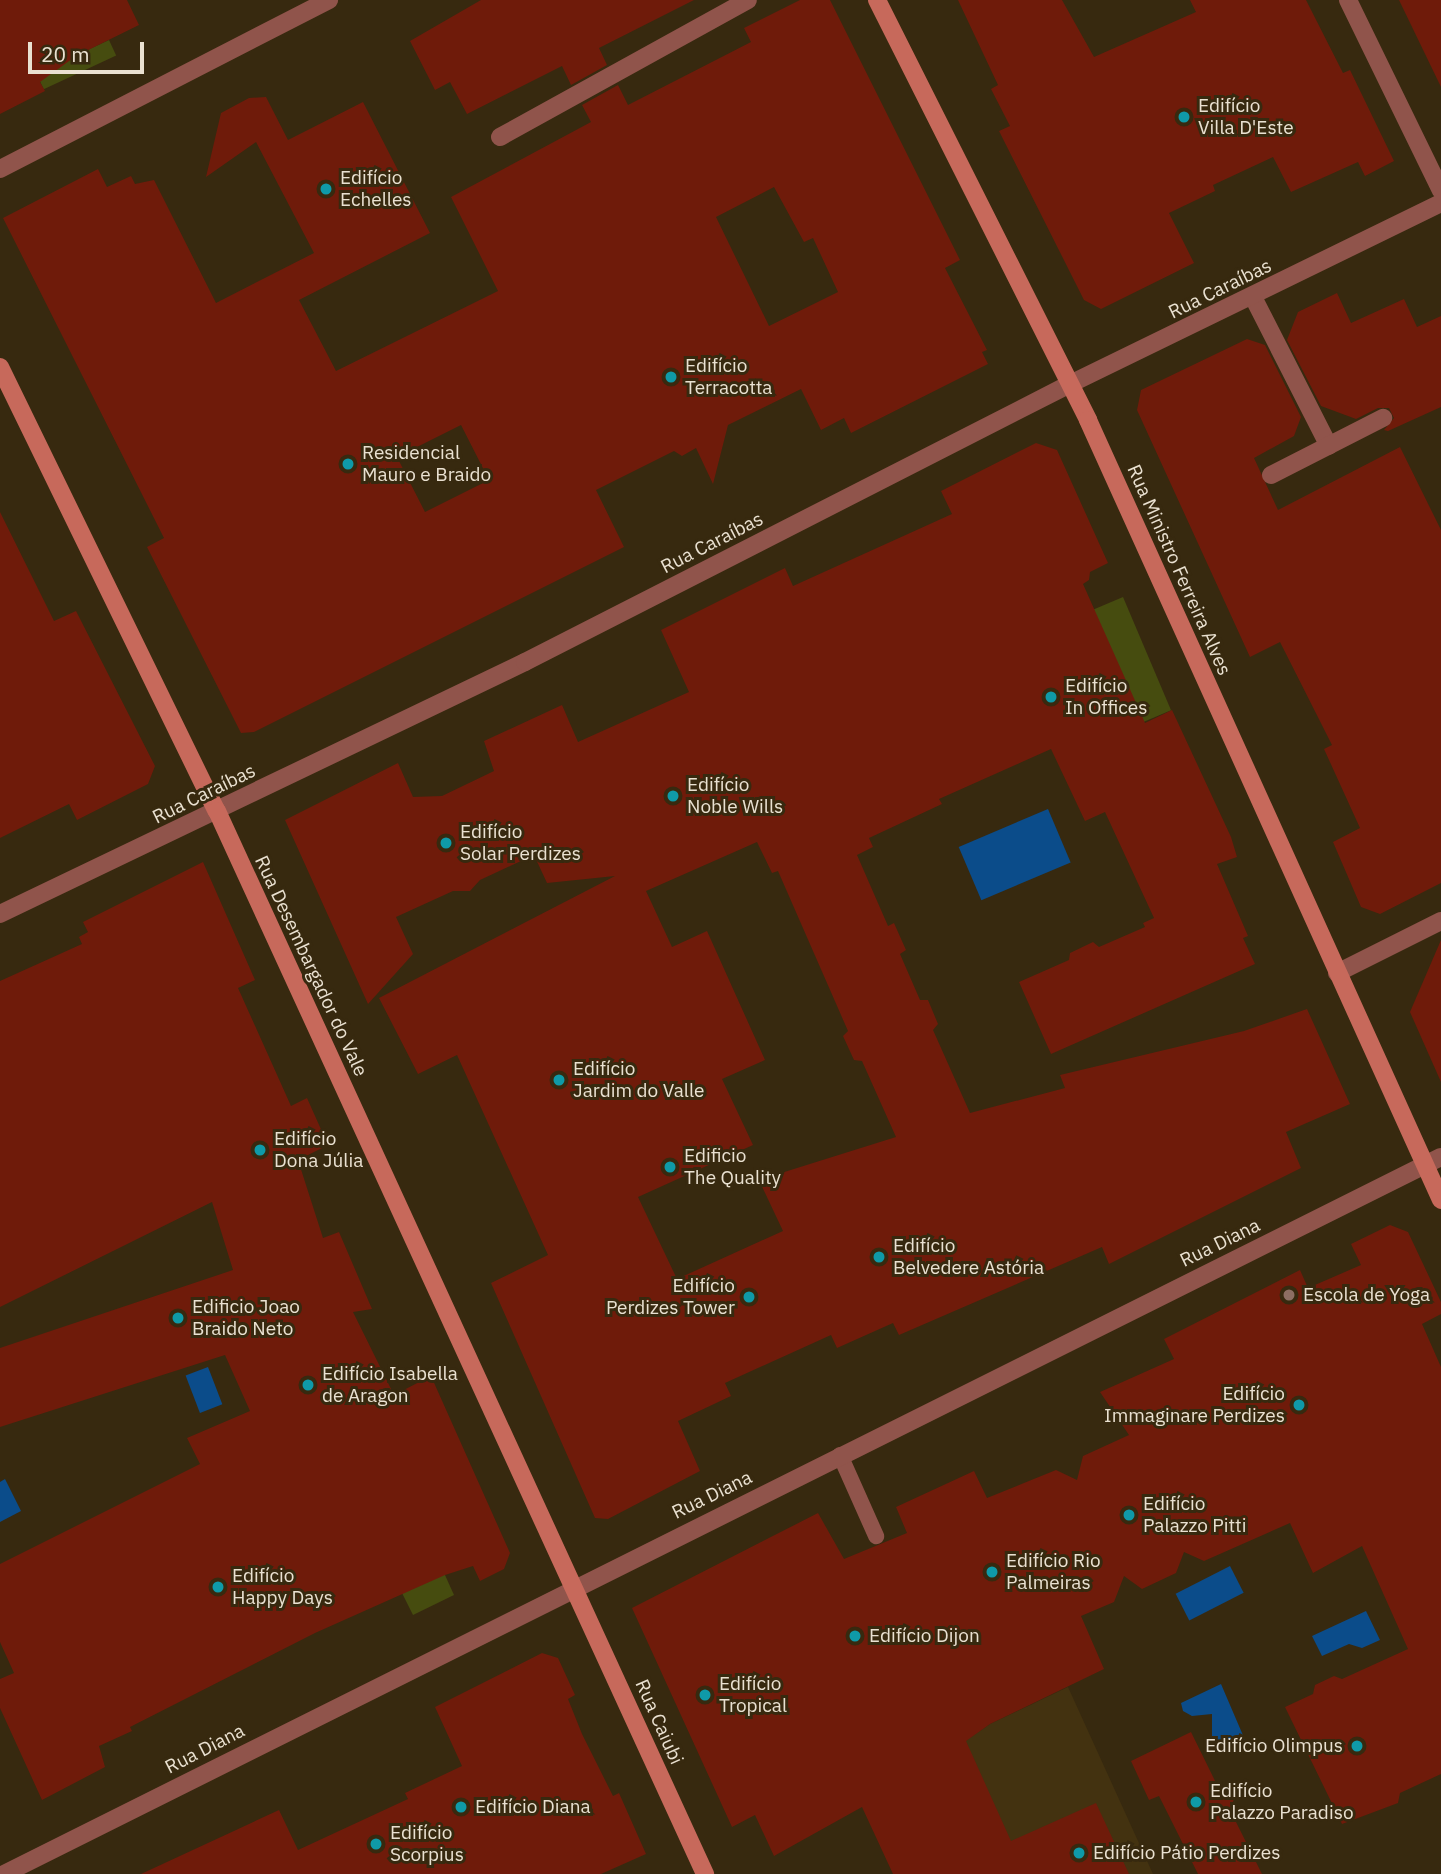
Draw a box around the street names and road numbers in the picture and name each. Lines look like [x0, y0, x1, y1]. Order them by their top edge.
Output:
street label: Rua Caraíbas [1165, 254, 1275, 324]
street label: Rua Ministro Ferreira Alves [1122, 461, 1236, 679]
street label: Rua Caraíbas [657, 507, 767, 579]
street label: Rua Caraíbas [149, 759, 259, 829]
street label: Rua Desembargador do Vale [250, 852, 372, 1080]
street label: Rua Diana [1176, 1214, 1264, 1272]
street label: Rua Diana [668, 1466, 756, 1524]
street label: Rua Caiubi [630, 1676, 688, 1768]
street label: Rua Diana [161, 1719, 249, 1779]

